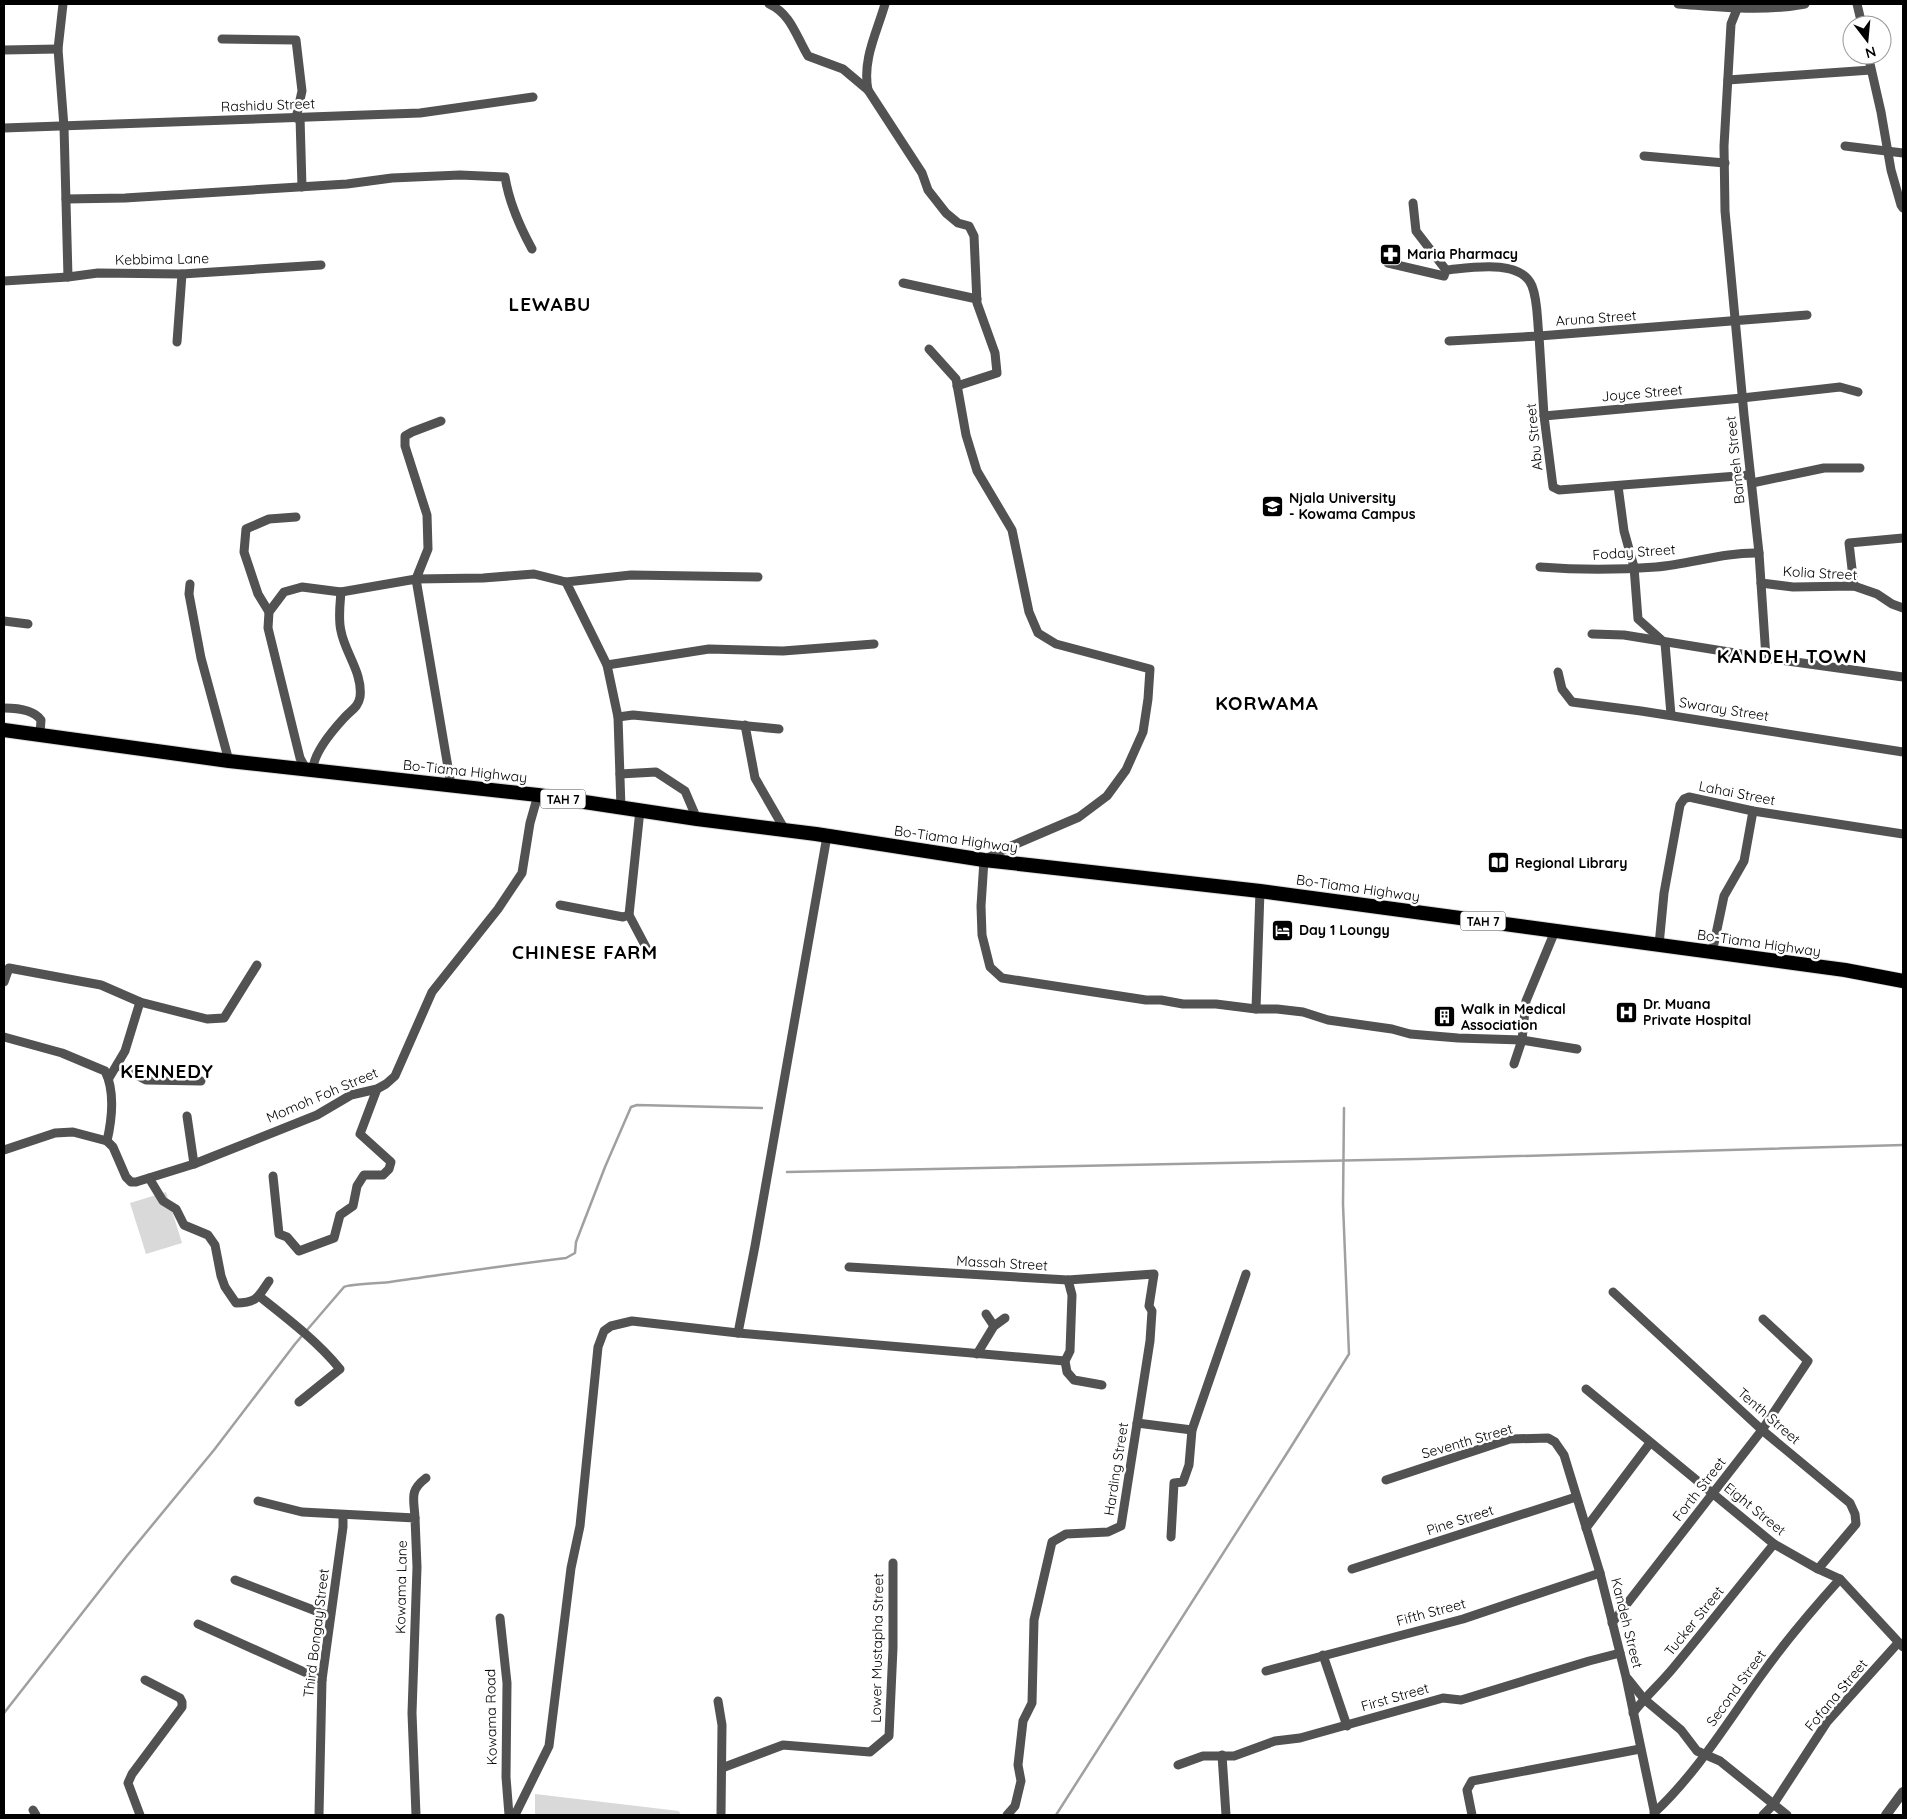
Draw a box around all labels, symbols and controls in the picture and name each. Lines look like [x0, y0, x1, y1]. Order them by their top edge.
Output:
north arrow [1842, 15, 1892, 65]
text: N [1863, 42, 1878, 63]
street label: Rashidu Street [221, 94, 316, 116]
pharmacy icon: Maria Pharmacy [1379, 242, 1403, 266]
place label: Maria Pharmacy [1407, 245, 1518, 263]
street label: Kebbima Lane [115, 249, 209, 269]
district label: LEWABU [508, 292, 592, 316]
street label: Aruna Street [1555, 306, 1637, 330]
street label: Joyce Street [1601, 380, 1684, 406]
street label: Abu Street [1521, 402, 1546, 472]
street label: Bameh Street [1721, 415, 1749, 505]
place label: Njala University - Kowama Campus [1289, 489, 1416, 523]
school or university icon: Njala University - Kowama Campus [1261, 494, 1285, 518]
street label: Foday Street [1592, 540, 1676, 564]
street label: Kolia Street [1782, 562, 1858, 584]
district label: KANDEH TOWN [1717, 644, 1867, 668]
district label: KORWAMA [1215, 691, 1319, 715]
street label: Swaray Street [1678, 693, 1770, 725]
street label: Bo-Tiama Highway [402, 756, 528, 786]
street label: Lahai Street [1697, 777, 1777, 809]
road number: TAH 7 [540, 790, 586, 809]
street label: Bo-Tiama Highway [893, 821, 1019, 857]
library icon: Regional Library [1487, 851, 1511, 875]
place label: Regional Library [1515, 854, 1628, 872]
street label: Bo-Tiama Highway [1295, 870, 1421, 906]
road number: TAH 7 [1460, 911, 1506, 930]
hotel icon: Day 1 Loungy [1271, 918, 1295, 942]
place label: Day 1 Loungy [1299, 921, 1390, 939]
street label: Bo-Tiama Highway [1696, 925, 1822, 961]
district label: CHINESE FARM [512, 940, 658, 964]
place label: Dr. Muana Private Hospital [1643, 995, 1751, 1029]
place label: Walk in Medical Association [1461, 1000, 1566, 1034]
hospital icon: Dr. Muana Private Hospital [1615, 1000, 1639, 1024]
building icon: Walk in Medical Association [1433, 1005, 1457, 1029]
district label: KENNEDY [120, 1059, 214, 1083]
street label: Momoh Foh Street [264, 1063, 381, 1127]
street label: Massah Street [956, 1252, 1049, 1274]
street label: Tenth Street [1734, 1384, 1804, 1448]
street label: Seventh Street [1419, 1419, 1515, 1463]
street label: Harding Street [1100, 1421, 1132, 1517]
street label: Forth Street [1668, 1453, 1730, 1525]
street label: Eight Street [1720, 1479, 1790, 1540]
street label: Pine Street [1424, 1501, 1496, 1539]
street label: Kowama Lane [391, 1540, 411, 1634]
street label: Third Bongay Street [299, 1567, 333, 1698]
street label: Lower Mustapha Street [867, 1573, 887, 1723]
street label: Kandeh Street [1607, 1576, 1647, 1670]
street label: Tucker Street [1660, 1582, 1728, 1660]
street label: Fifth Street [1394, 1594, 1468, 1630]
street label: Second Street [1702, 1646, 1770, 1730]
street label: Fofana Street [1801, 1655, 1871, 1735]
street label: Kowama Road [481, 1669, 501, 1765]
street label: First Street [1359, 1679, 1431, 1715]

